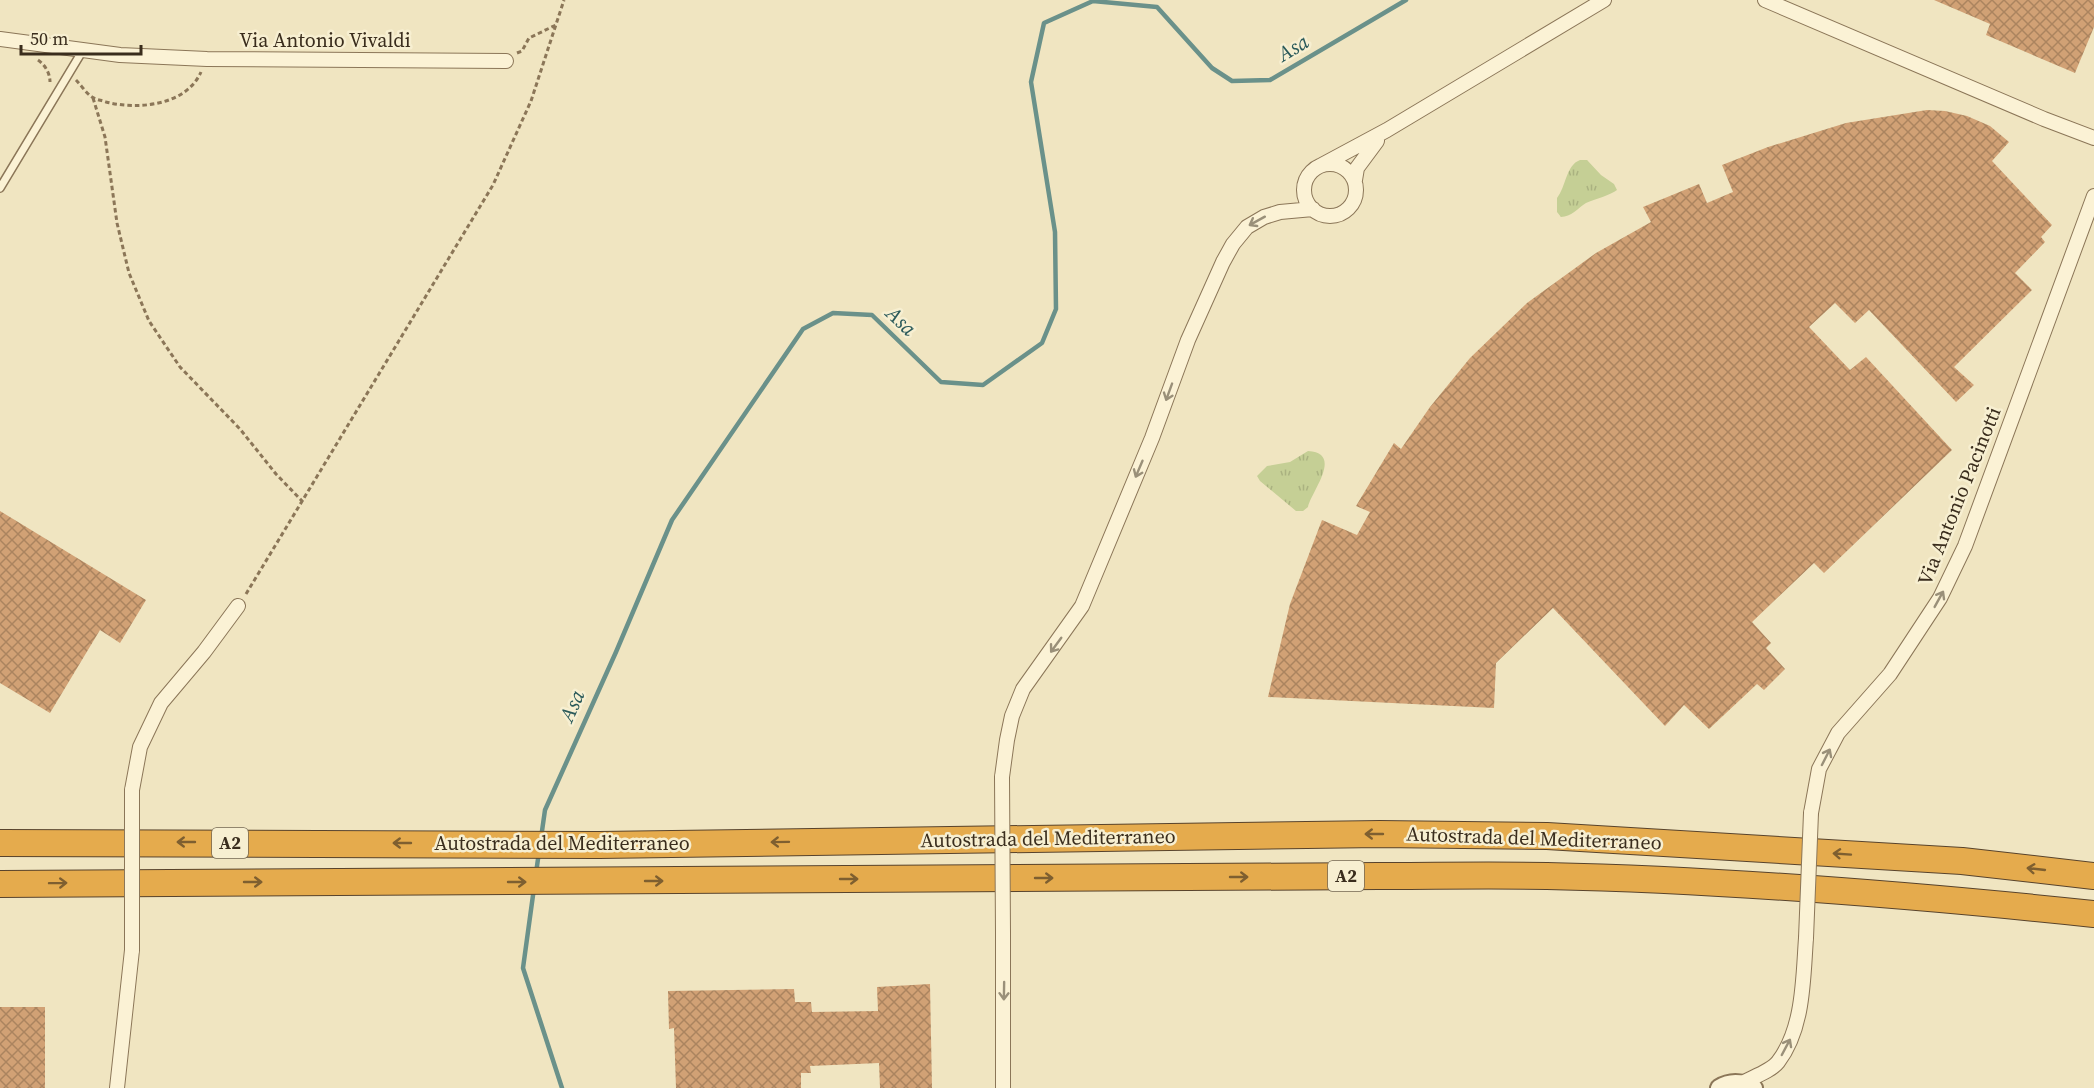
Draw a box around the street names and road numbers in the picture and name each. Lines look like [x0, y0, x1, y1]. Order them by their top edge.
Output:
street label: Via Antonio Vivaldi [239, 26, 411, 54]
street label: Via Antonio Pacinotti [1910, 403, 2008, 589]
street label: Autostrada del Mediterraneo [1406, 820, 1662, 856]
street label: Autostrada del Mediterraneo [920, 822, 1176, 854]
road number: A2 [212, 828, 248, 858]
street label: Autostrada del Mediterraneo [434, 829, 690, 857]
road number: A2 [1328, 861, 1364, 891]

